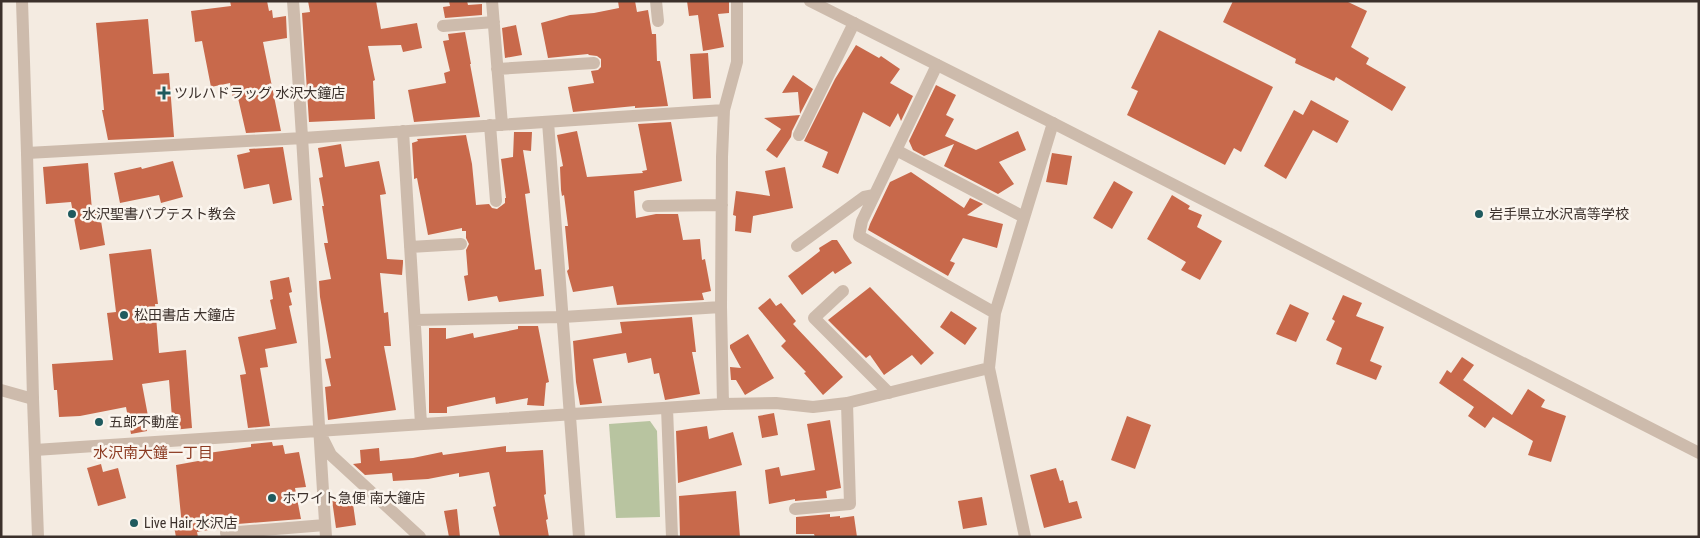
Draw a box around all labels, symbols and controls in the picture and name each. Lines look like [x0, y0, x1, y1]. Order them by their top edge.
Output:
place label: ツルハドラッグ 水沢大鐘店 [174, 85, 345, 101]
marker: ツルハドラッグ 水沢大鐘店 [158, 87, 170, 99]
place label: 水沢聖書バプテスト教会 [82, 206, 236, 222]
place label: 岩手県立水沢高等学校 [1489, 206, 1629, 222]
marker: 水沢聖書バプテスト教会 [66, 208, 78, 220]
marker: 岩手県立水沢高等学校 [1473, 208, 1485, 220]
place label: 松田書店 大鐘店 [134, 307, 235, 323]
marker: 松田書店 大鐘店 [118, 309, 130, 321]
place label: 五郎不動産 [109, 414, 179, 430]
marker: 五郎不動産 [93, 416, 105, 428]
district label: 水沢南大鐘一丁目 [93, 444, 213, 462]
place label: ホワイト急便 南大鐘店 [282, 490, 425, 506]
marker: ホワイト急便 南大鐘店 [266, 492, 278, 504]
place label: Live Hair 水沢店 [144, 515, 238, 531]
marker: Live Hair 水沢店 [128, 517, 140, 529]

